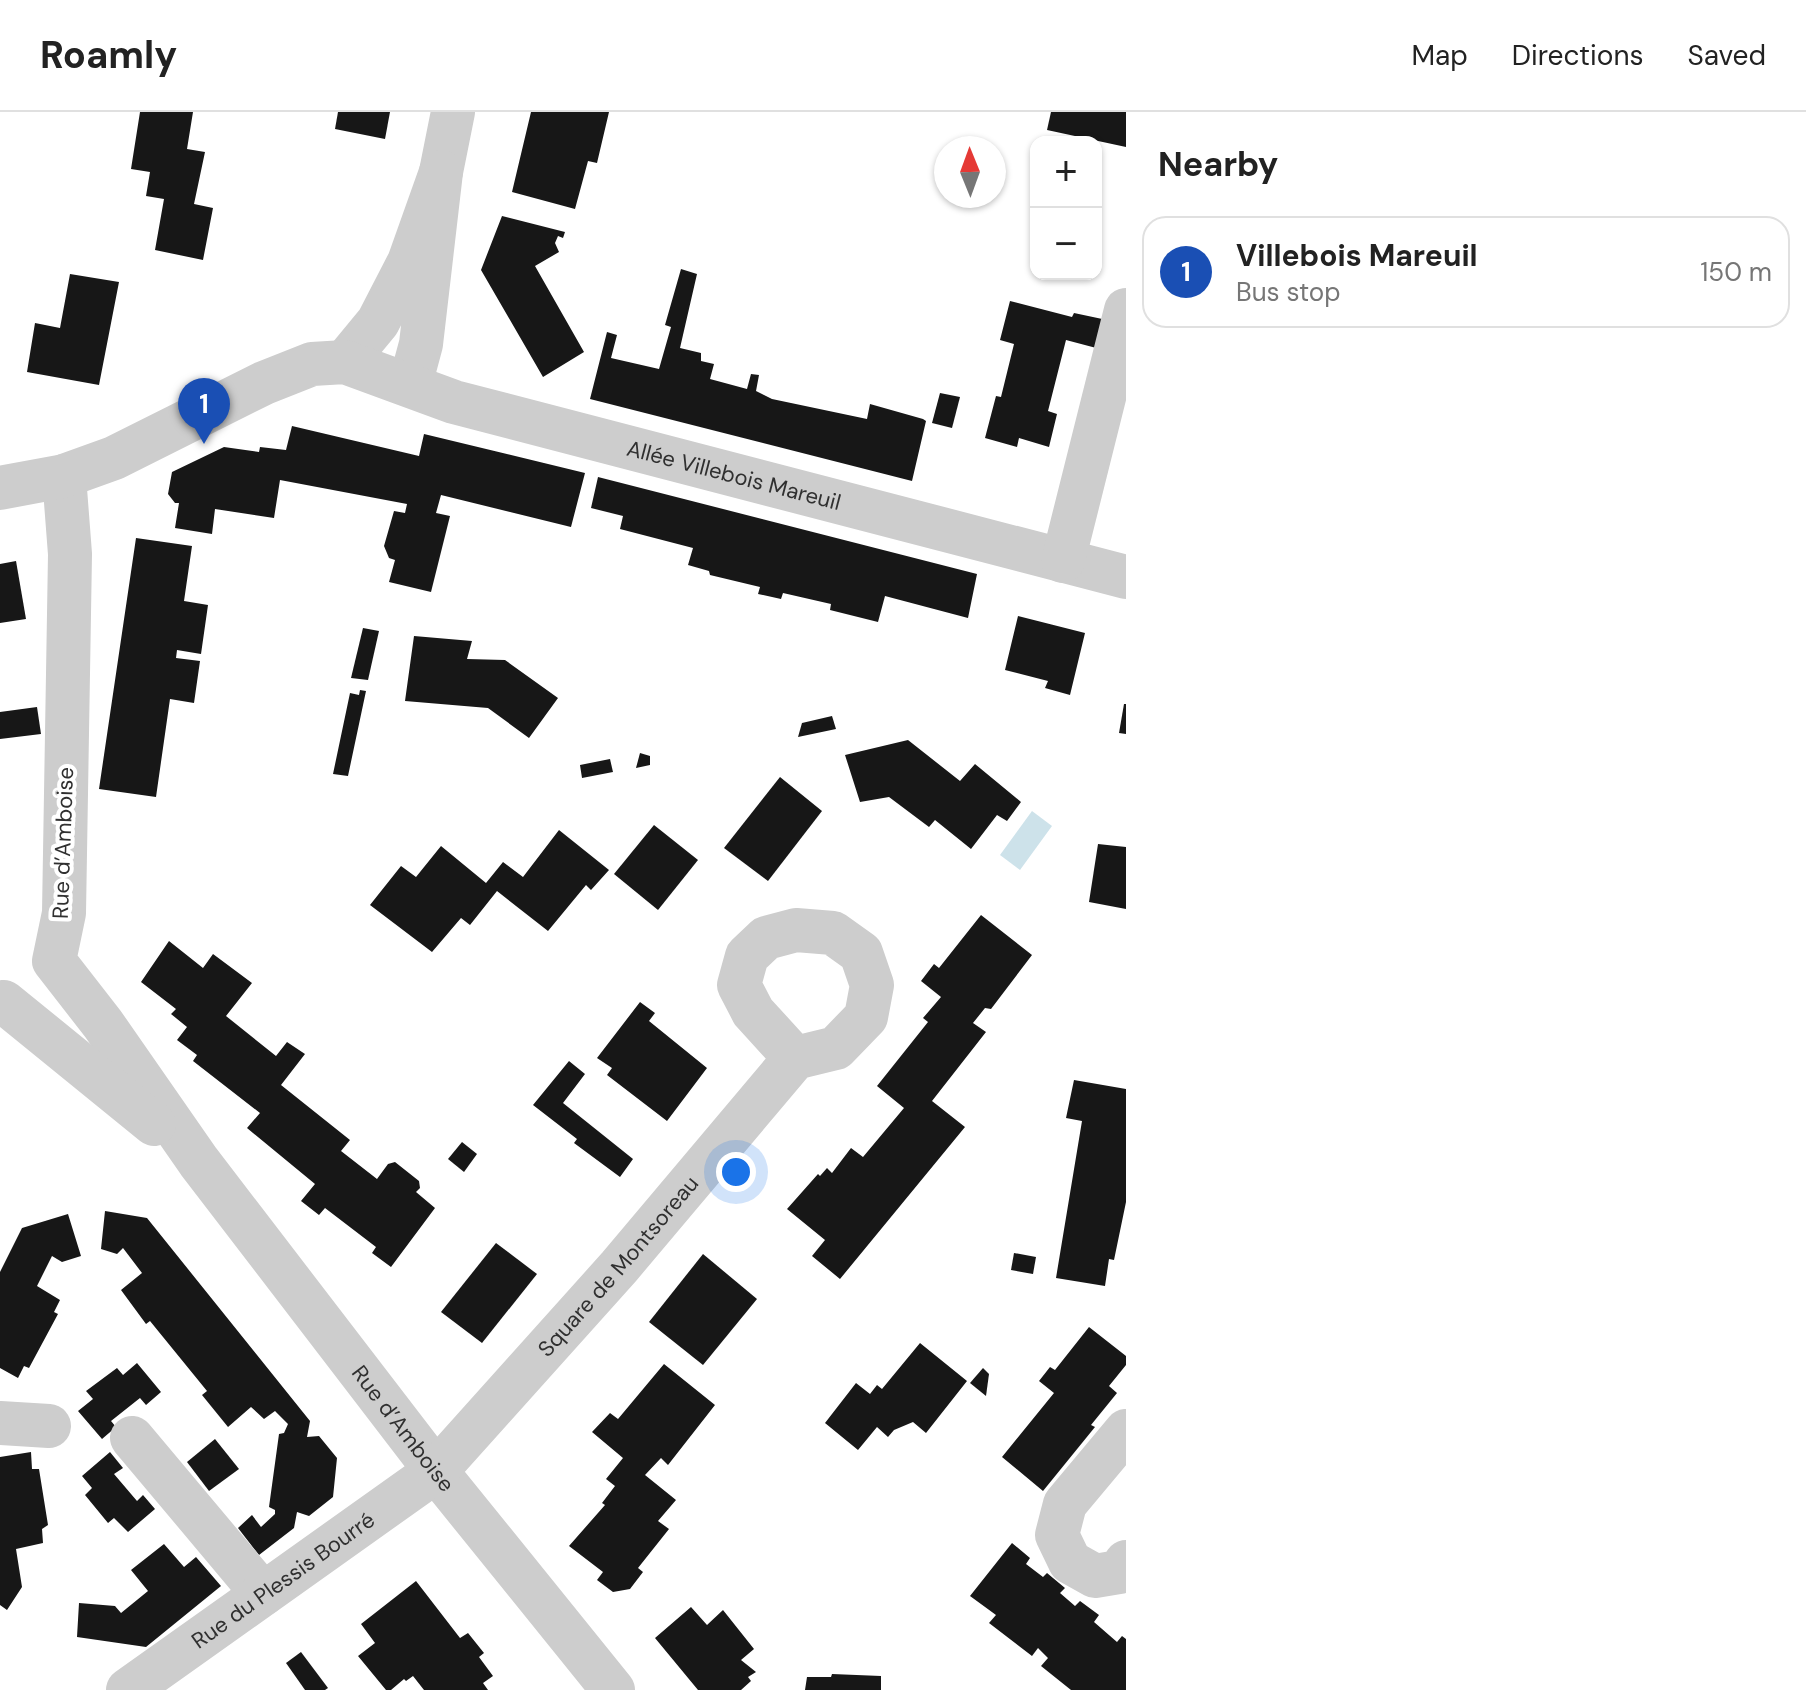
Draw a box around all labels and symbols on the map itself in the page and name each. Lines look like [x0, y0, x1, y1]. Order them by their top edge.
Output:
north arrow [934, 136, 1006, 208]
pin: 1 [178, 378, 230, 444]
street label: Allée Villebois Mareuil [624, 433, 844, 517]
street label: Rue d’Amboise [46, 766, 80, 920]
your location [716, 1152, 756, 1192]
street label: Square de Montsoreau [531, 1169, 705, 1363]
street label: Rue d’Amboise [345, 1359, 461, 1498]
street label: Rue du Plessis Bourré [186, 1505, 380, 1655]

